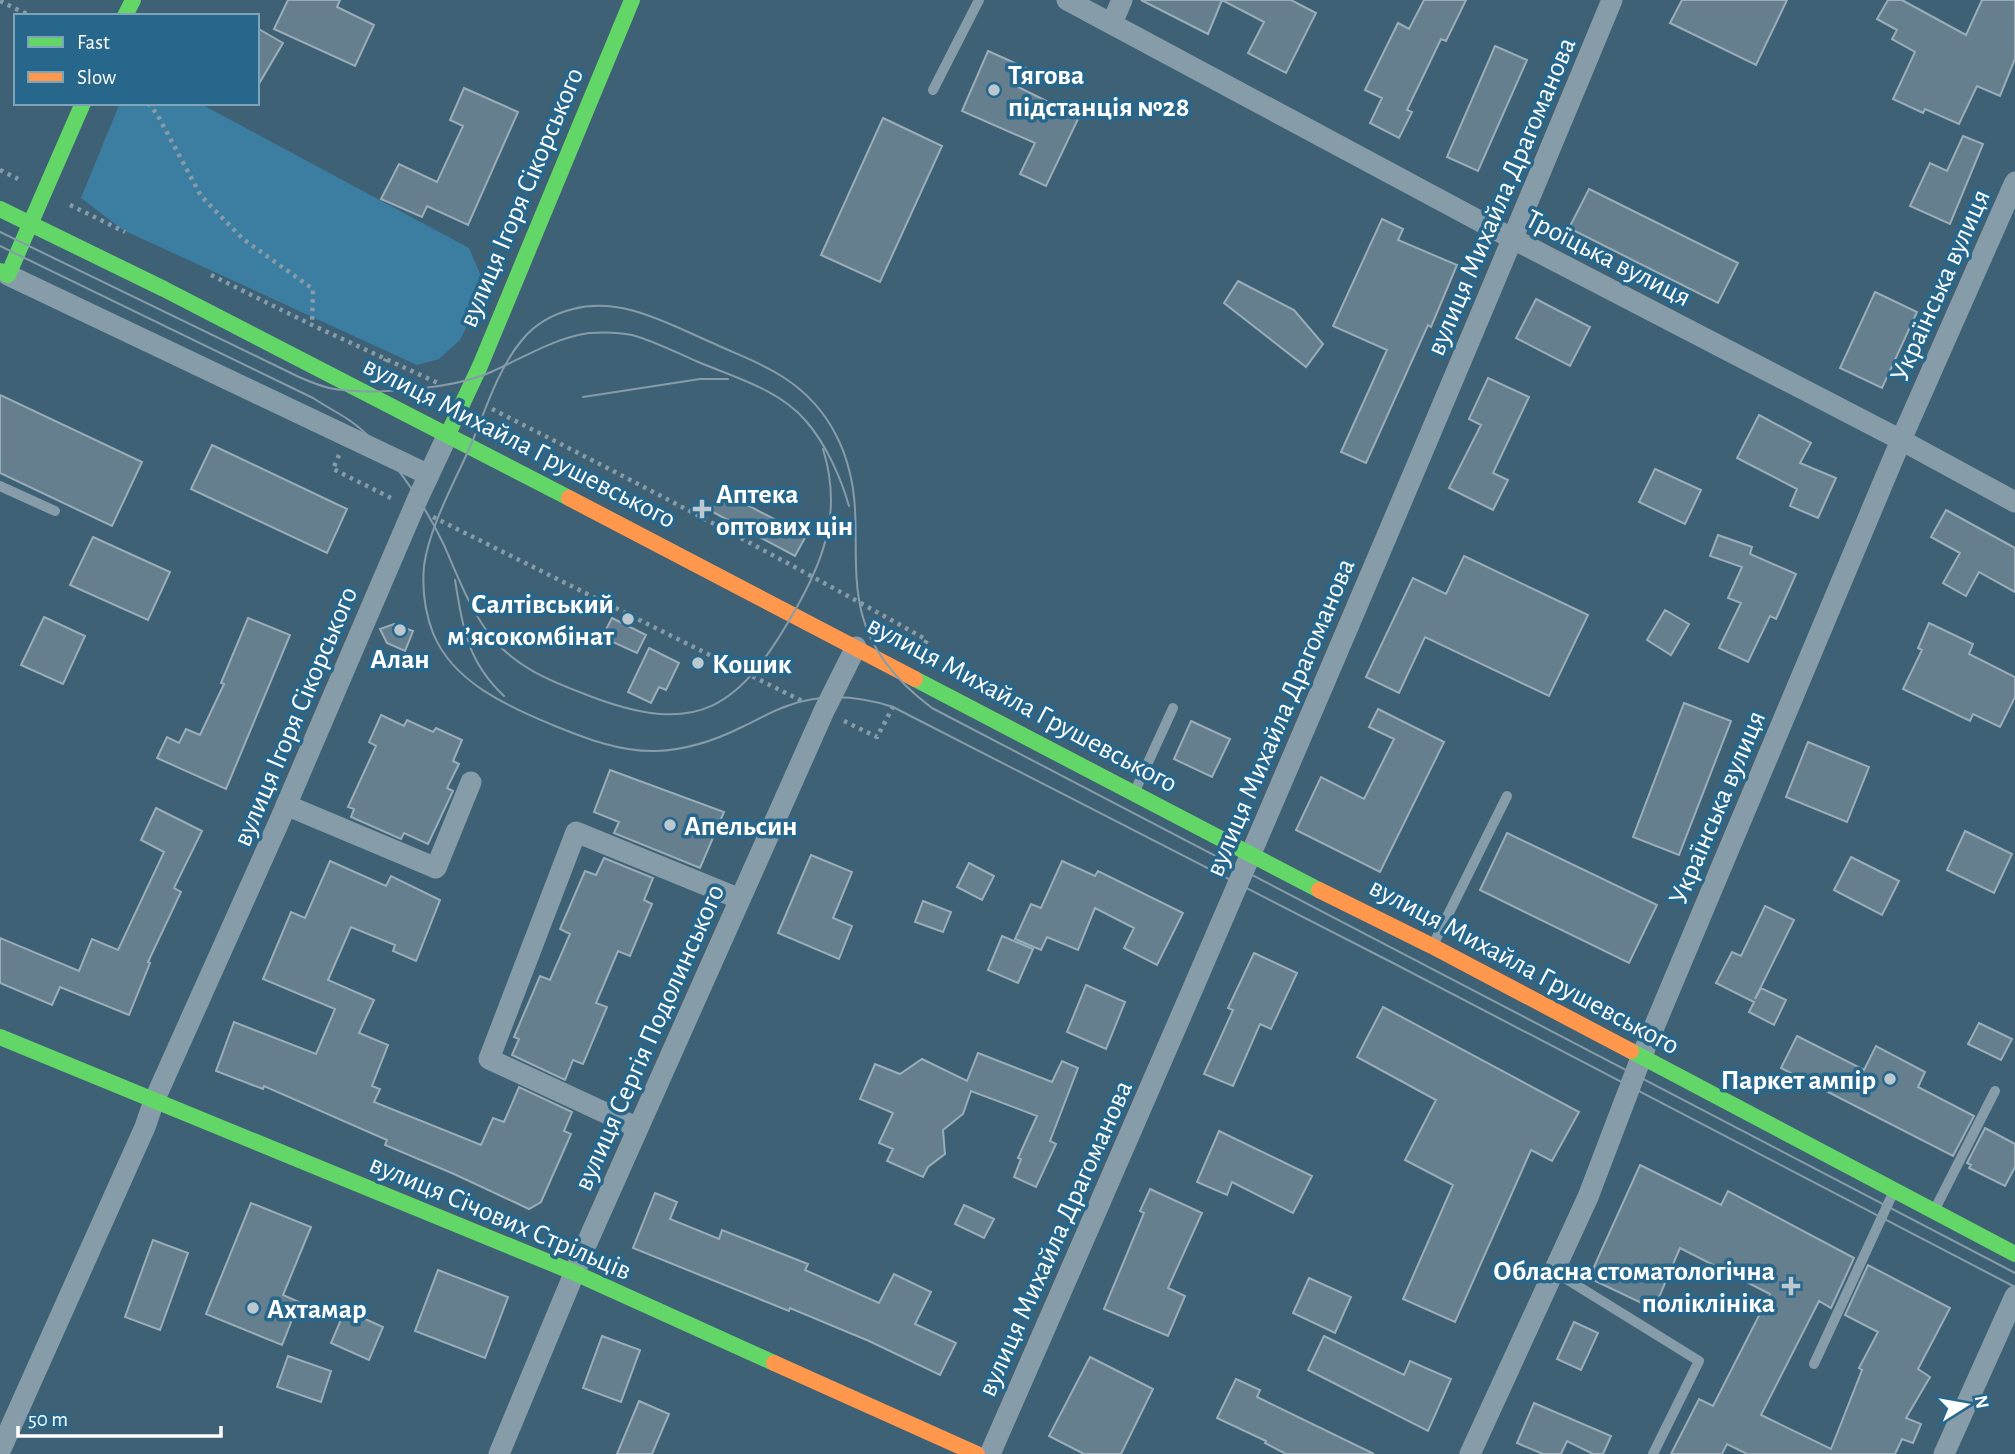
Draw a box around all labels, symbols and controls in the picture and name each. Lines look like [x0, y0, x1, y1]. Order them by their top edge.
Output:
legend [14, 14, 259, 105]
text: Fast [77, 32, 110, 53]
street label: вулиця Михайла Драгоманова [1422, 33, 1582, 360]
place label: Тягова пiдстанцiя №28 [1008, 62, 1189, 122]
street label: вулиця Ігоря Сікорського [454, 64, 589, 332]
text: Slow [77, 67, 116, 88]
marker: Тягова пiдстанцiя №28 [986, 82, 1002, 98]
street label: Українська вулиця [1886, 185, 1996, 386]
street label: Троїцька вулиця [1521, 205, 1695, 312]
street label: вулиця Михайла Грушевського [358, 352, 680, 534]
place label: Аптека оптових цін [716, 481, 853, 541]
marker: Аптека оптових цін [694, 501, 710, 517]
street label: вулиця Михайла Драгоманова [1201, 554, 1361, 881]
street label: вулиця Ігоря Сікорського [228, 583, 363, 851]
place label: Салтівський мʼясокомбінат [447, 591, 615, 651]
marker: Салтівський мʼясокомбінат [620, 611, 636, 627]
street label: вулиця Михайла Грушевського [863, 611, 1182, 798]
marker: Алан [392, 622, 408, 638]
place label: Алан [370, 646, 430, 674]
place label: Кошик [712, 651, 792, 679]
marker: Кошик [690, 655, 706, 671]
street label: Українська вулиця [1664, 707, 1771, 909]
place label: Апельсин [684, 813, 798, 841]
marker: Апельсин [662, 817, 678, 833]
street label: вулиця Михайла Грушевського [1365, 873, 1684, 1060]
street label: вулиця Сергія Подолинського [570, 880, 730, 1195]
place label: Паркет ампір [1721, 1067, 1876, 1095]
marker: Паркет ампір [1882, 1071, 1898, 1087]
street label: вулиця Михайла Драгоманова [973, 1076, 1138, 1401]
street label: вулиця Січових Стрільців [365, 1150, 635, 1286]
place label: Обласна стоматологічна поліклініка [1493, 1258, 1775, 1318]
marker: Обласна стоматологічна поліклініка [1781, 1276, 1801, 1296]
place label: Ахтамар [267, 1296, 367, 1324]
marker: Ахтамар [245, 1300, 261, 1316]
north arrow [1931, 1370, 2001, 1440]
scale bar [18, 1394, 220, 1438]
text: N [1971, 1394, 1992, 1410]
text: 50 m [28, 1409, 68, 1430]

